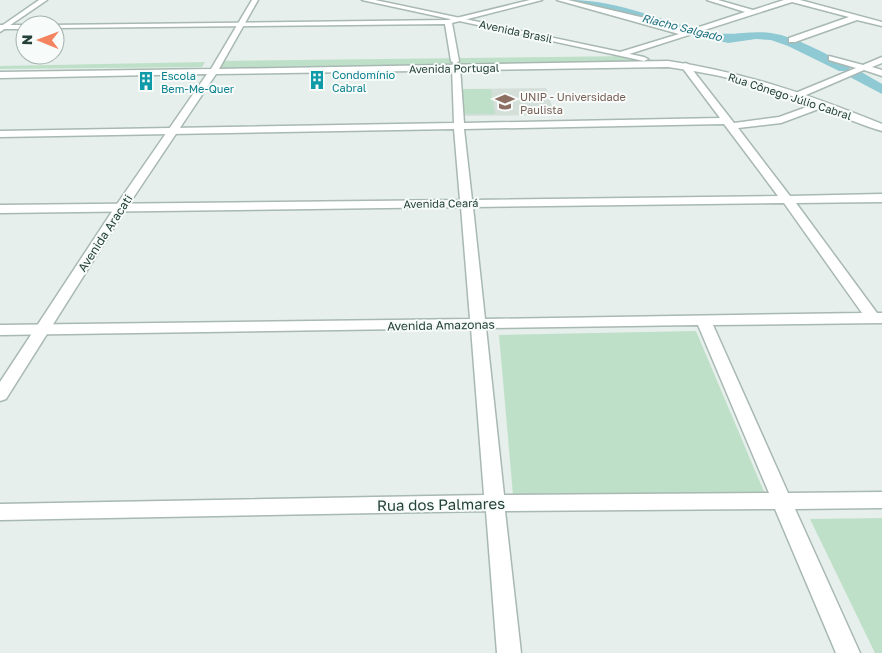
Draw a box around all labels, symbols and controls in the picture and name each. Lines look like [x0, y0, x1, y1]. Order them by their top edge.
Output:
water label: Riacho Salgado [641, 11, 725, 45]
north arrow [15, 15, 65, 65]
street label: Avenida Brasil [478, 17, 554, 45]
text: N [18, 34, 35, 45]
street label: Avenida Portugal [409, 61, 500, 75]
place label: Condomínio Cabral [332, 68, 396, 94]
place label: Escola Bem-Me-Quer [161, 69, 235, 95]
building icon: Condomínio Cabral [306, 69, 328, 91]
building icon: Escola Bem-Me-Quer [135, 70, 157, 92]
street label: Rua Cônego Júlio Cabral [727, 70, 854, 122]
place label: UNIP - Universidade Paulista [520, 90, 626, 116]
school or university icon: UNIP - Universidade Paulista [494, 91, 516, 113]
street label: Avenida Aracati [74, 192, 136, 274]
street label: Avenida Ceará [403, 196, 479, 210]
street label: Avenida Amazonas [387, 317, 495, 333]
street label: Rua dos Palmares [377, 494, 505, 514]

